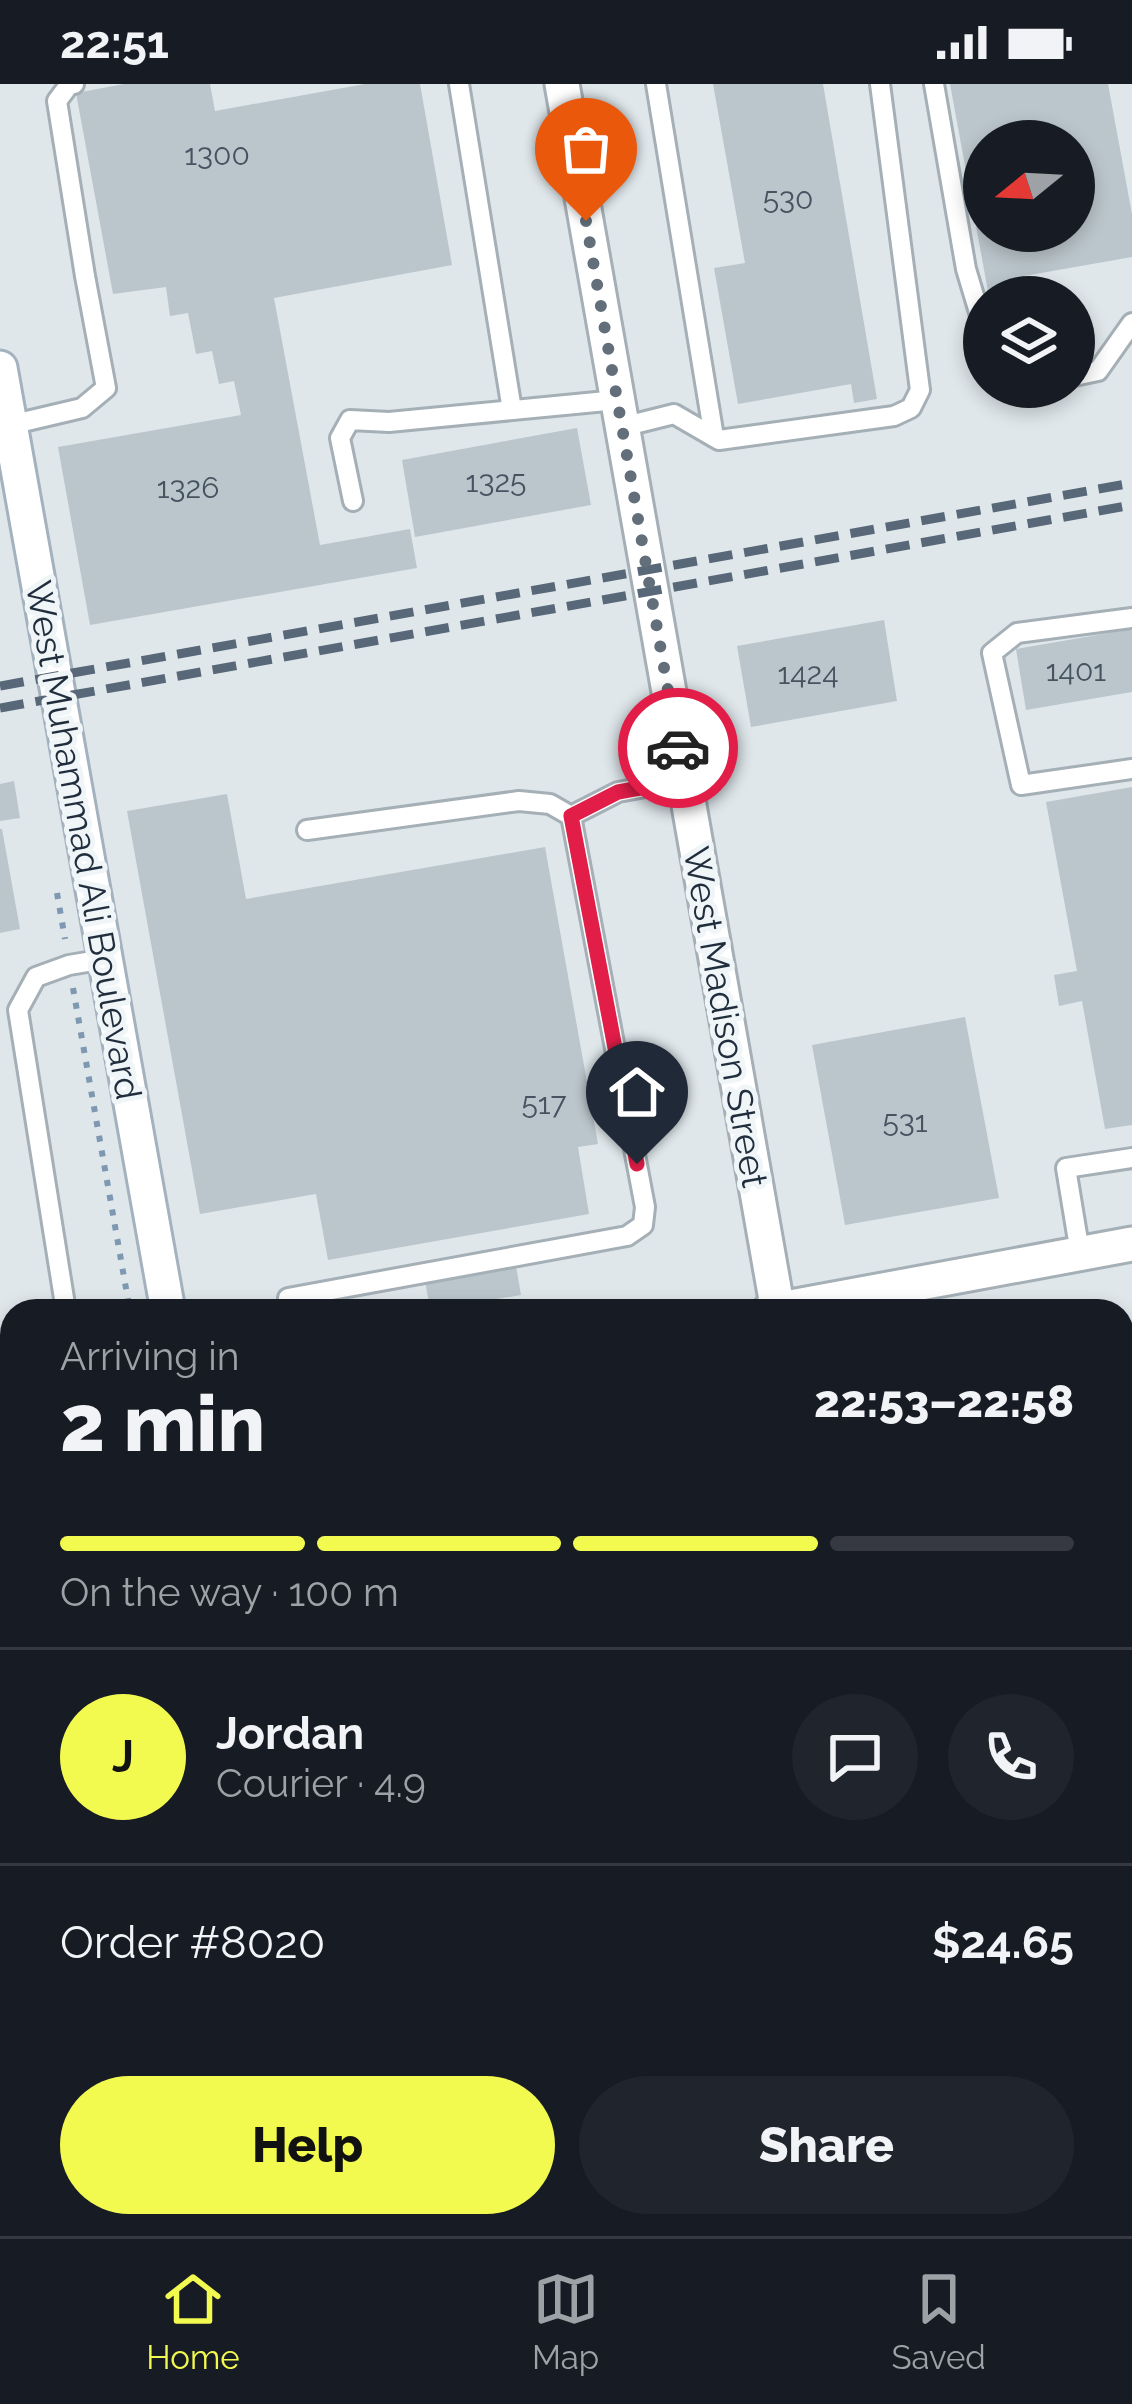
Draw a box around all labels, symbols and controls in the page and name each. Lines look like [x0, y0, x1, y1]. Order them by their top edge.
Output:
text: 22:51 [60, 16, 169, 69]
pin [535, 98, 637, 221]
icon: bag [553, 116, 619, 182]
north arrow [963, 120, 1095, 252]
map controls [963, 120, 1095, 408]
house number: 1300 [184, 137, 250, 172]
house number: 530 [763, 181, 813, 216]
button: layers [963, 276, 1095, 408]
house number: 1325 [466, 464, 526, 499]
house number: 1326 [157, 470, 219, 505]
street label: West Muhammad Ali Boulevard [18, 577, 150, 1103]
house number: 1401 [1046, 653, 1106, 688]
house number: 1424 [777, 656, 839, 691]
courier [618, 688, 738, 808]
icon: car [645, 715, 711, 781]
street label: West Madison Street [675, 843, 777, 1191]
pin [586, 1041, 688, 1164]
icon: home [604, 1059, 670, 1125]
house number: 517 [521, 1086, 567, 1121]
house number: 531 [882, 1104, 928, 1139]
text: Arriving in [60, 1333, 240, 1379]
text: 22:53–22:58 [814, 1375, 1074, 1428]
text: 2 min [60, 1378, 265, 1469]
text: On the way · 100 m [60, 1569, 399, 1615]
button: chat [792, 1694, 918, 1820]
button: phone [948, 1694, 1074, 1820]
text: Jordan [216, 1707, 364, 1760]
text: J [112, 1730, 134, 1783]
text: Courier · 4.9 [216, 1760, 426, 1806]
text: Order #8020 [60, 1916, 325, 1969]
text: $24.65 [932, 1916, 1074, 1969]
button: Help [60, 2076, 555, 2214]
button: Share [579, 2076, 1074, 2214]
tab: Home [146, 2266, 240, 2377]
tab: Map [532, 2266, 599, 2377]
tab: Saved [891, 2266, 986, 2377]

